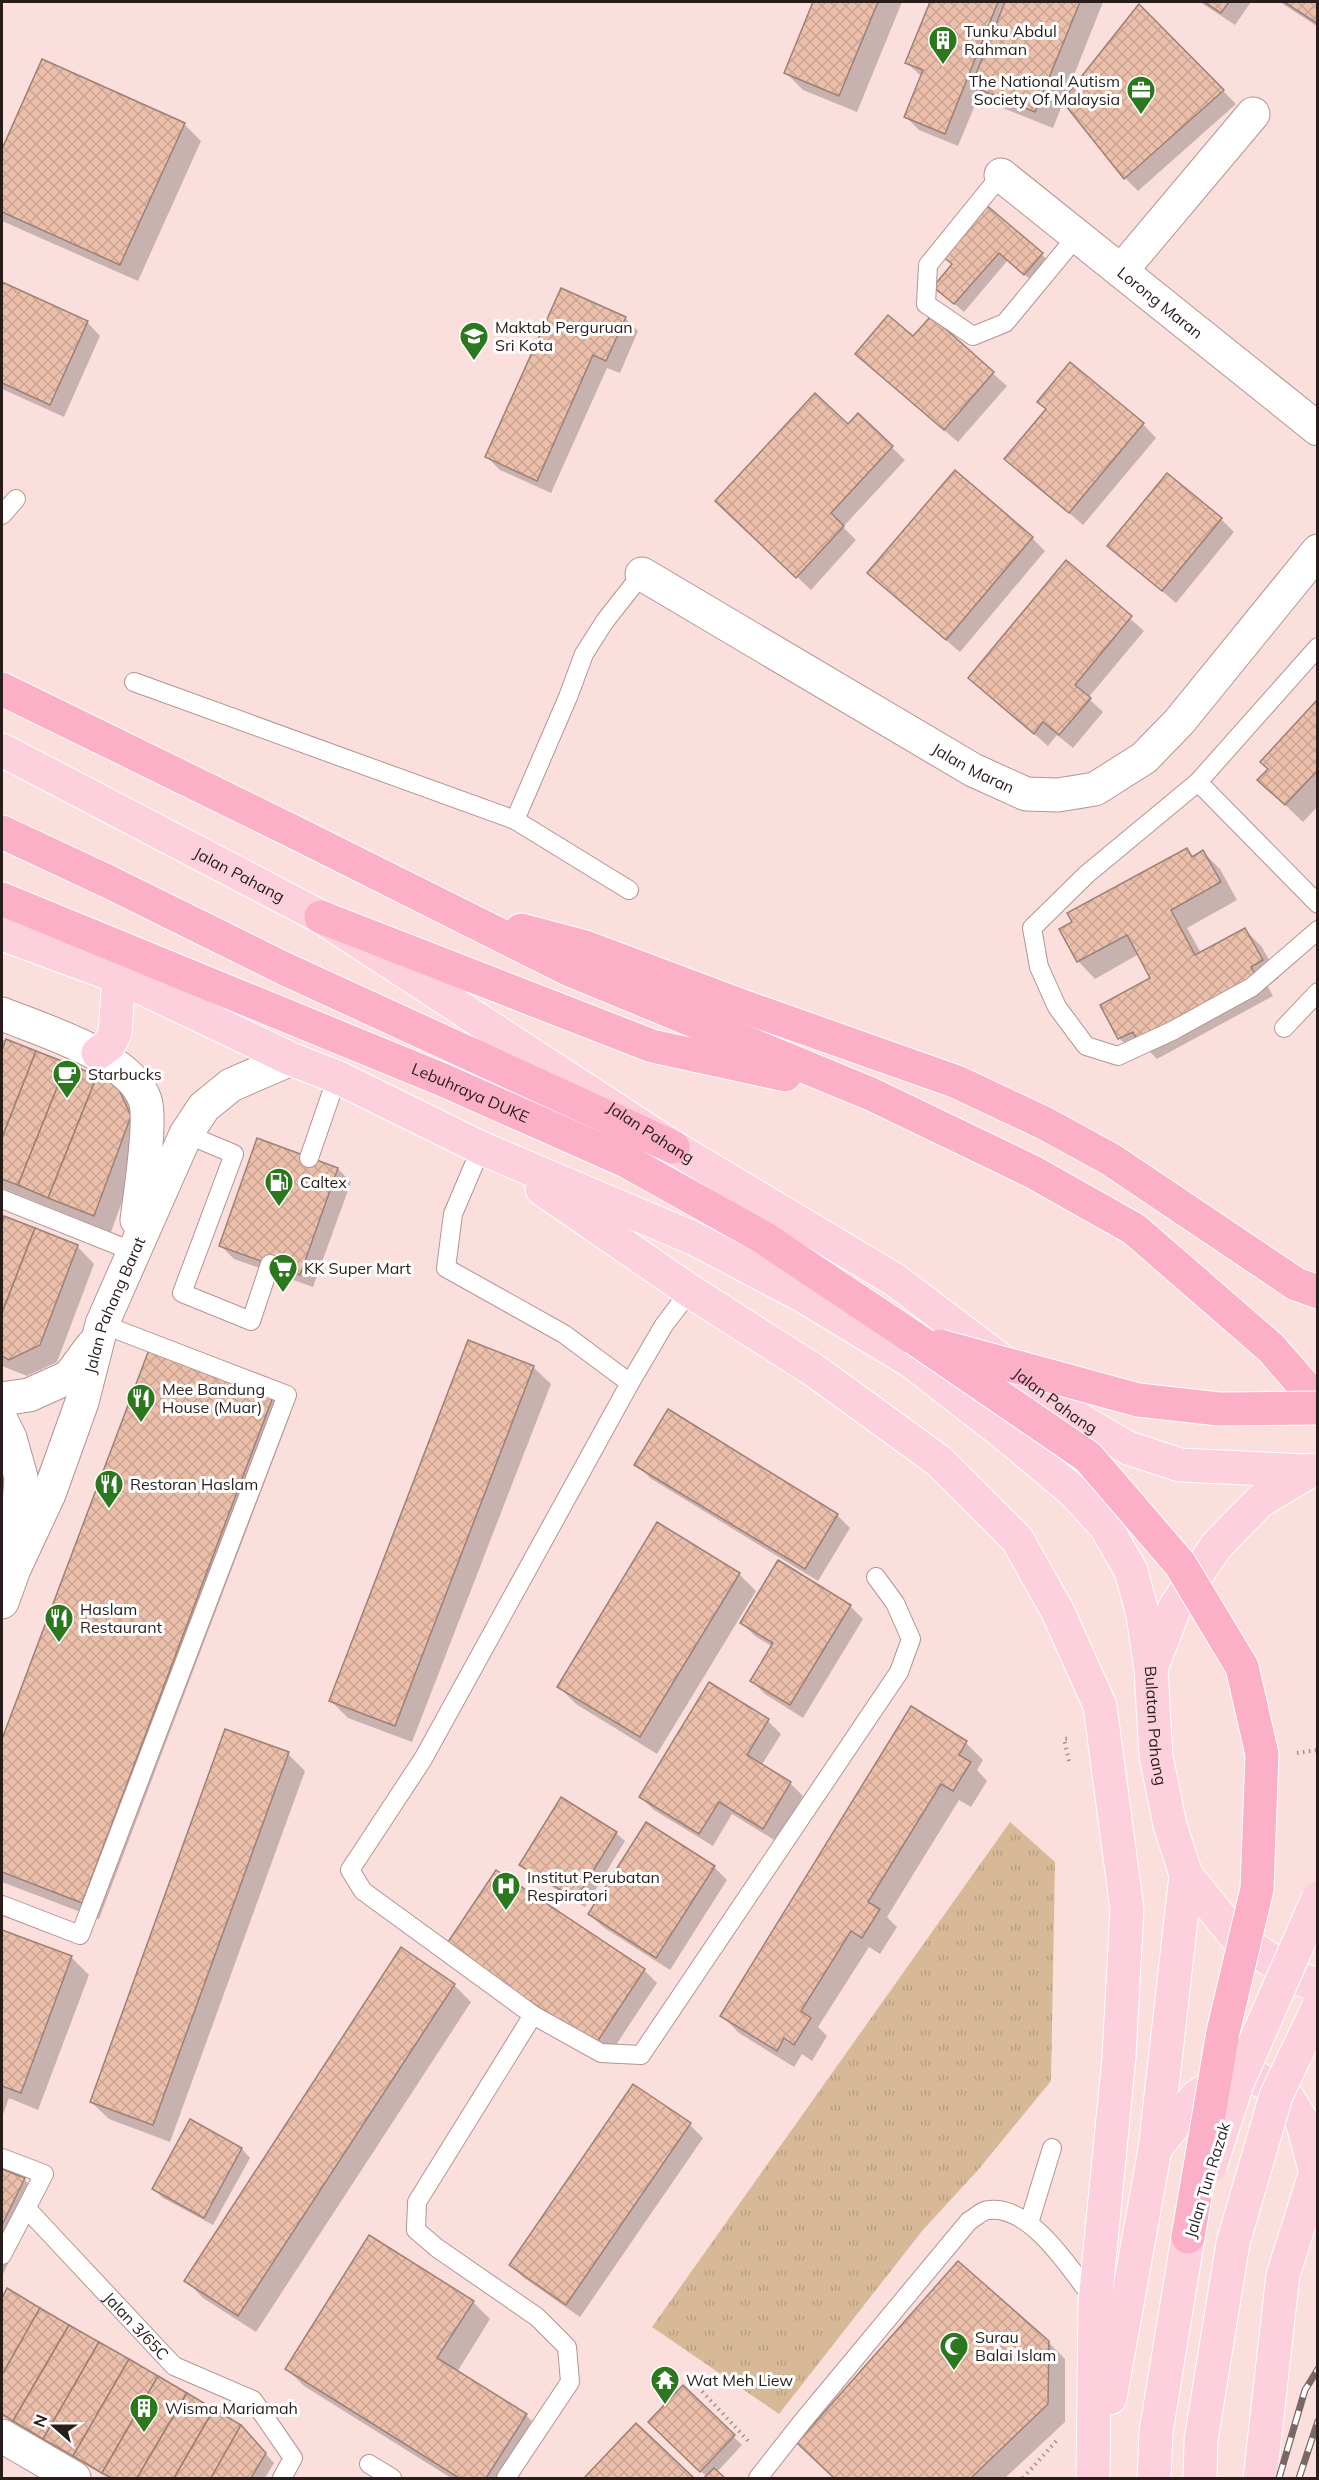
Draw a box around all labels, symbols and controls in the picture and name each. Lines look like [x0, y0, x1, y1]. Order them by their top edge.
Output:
place label: Tunku Abdul Rahman [964, 21, 1057, 59]
building icon: Tunku Abdul Rahman [927, 24, 959, 66]
place label: The National Autism Society Of Malaysia [969, 71, 1120, 109]
office icon: The National Autism Society Of Malaysia [1125, 74, 1157, 116]
street label: Lorong Maran [1113, 262, 1207, 343]
place label: Maktab Perguruan Sri Kota [495, 317, 633, 355]
school or university icon: Maktab Perguruan Sri Kota [458, 320, 490, 362]
street label: Jalan Maran [929, 738, 1017, 797]
street label: Jalan Pahang [191, 842, 288, 906]
cafe icon: Starbucks [51, 1058, 83, 1100]
street label: Lebuhraya DUKE [409, 1058, 532, 1127]
place label: Starbucks [88, 1064, 162, 1084]
street label: Jalan Pahang [604, 1097, 698, 1168]
fuel station icon: Caltex [263, 1166, 295, 1208]
place label: Caltex [300, 1172, 347, 1192]
street label: Jalan Pahang Barat [80, 1233, 149, 1376]
supermarket icon: KK Super Mart [267, 1252, 299, 1294]
place label: KK Super Mart [304, 1258, 412, 1278]
street label: Jalan Pahang [1009, 1363, 1101, 1438]
place label: Mee Bandung House (Muar) [162, 1379, 265, 1417]
restaurant icon: Mee Bandung House (Muar) [125, 1382, 157, 1424]
restaurant icon: Restoran Haslam [93, 1468, 125, 1510]
place label: Restoran Haslam [130, 1474, 258, 1494]
place label: Haslam Restaurant [80, 1599, 163, 1637]
restaurant icon: Haslam Restaurant [43, 1602, 75, 1644]
street label: Bulatan Pahang [1141, 1665, 1172, 1787]
place label: Institut Perubatan Respiratori [527, 1867, 660, 1905]
hospital icon: Institut Perubatan Respiratori [490, 1870, 522, 1912]
street label: Jalan Tun Razak [1180, 2119, 1234, 2240]
street label: Jalan 3/65C [100, 2287, 173, 2364]
place label: Surau Balai Islam [975, 2327, 1056, 2365]
mosque icon: Surau Balai Islam [938, 2330, 970, 2372]
temple icon: Wat Meh Liew [649, 2364, 681, 2406]
place label: Wat Meh Liew [686, 2370, 793, 2390]
building icon: Wisma Mariamah [128, 2392, 160, 2434]
north arrow [24, 2396, 84, 2456]
place label: Wisma Mariamah [165, 2398, 298, 2418]
text: N [28, 2411, 51, 2430]

